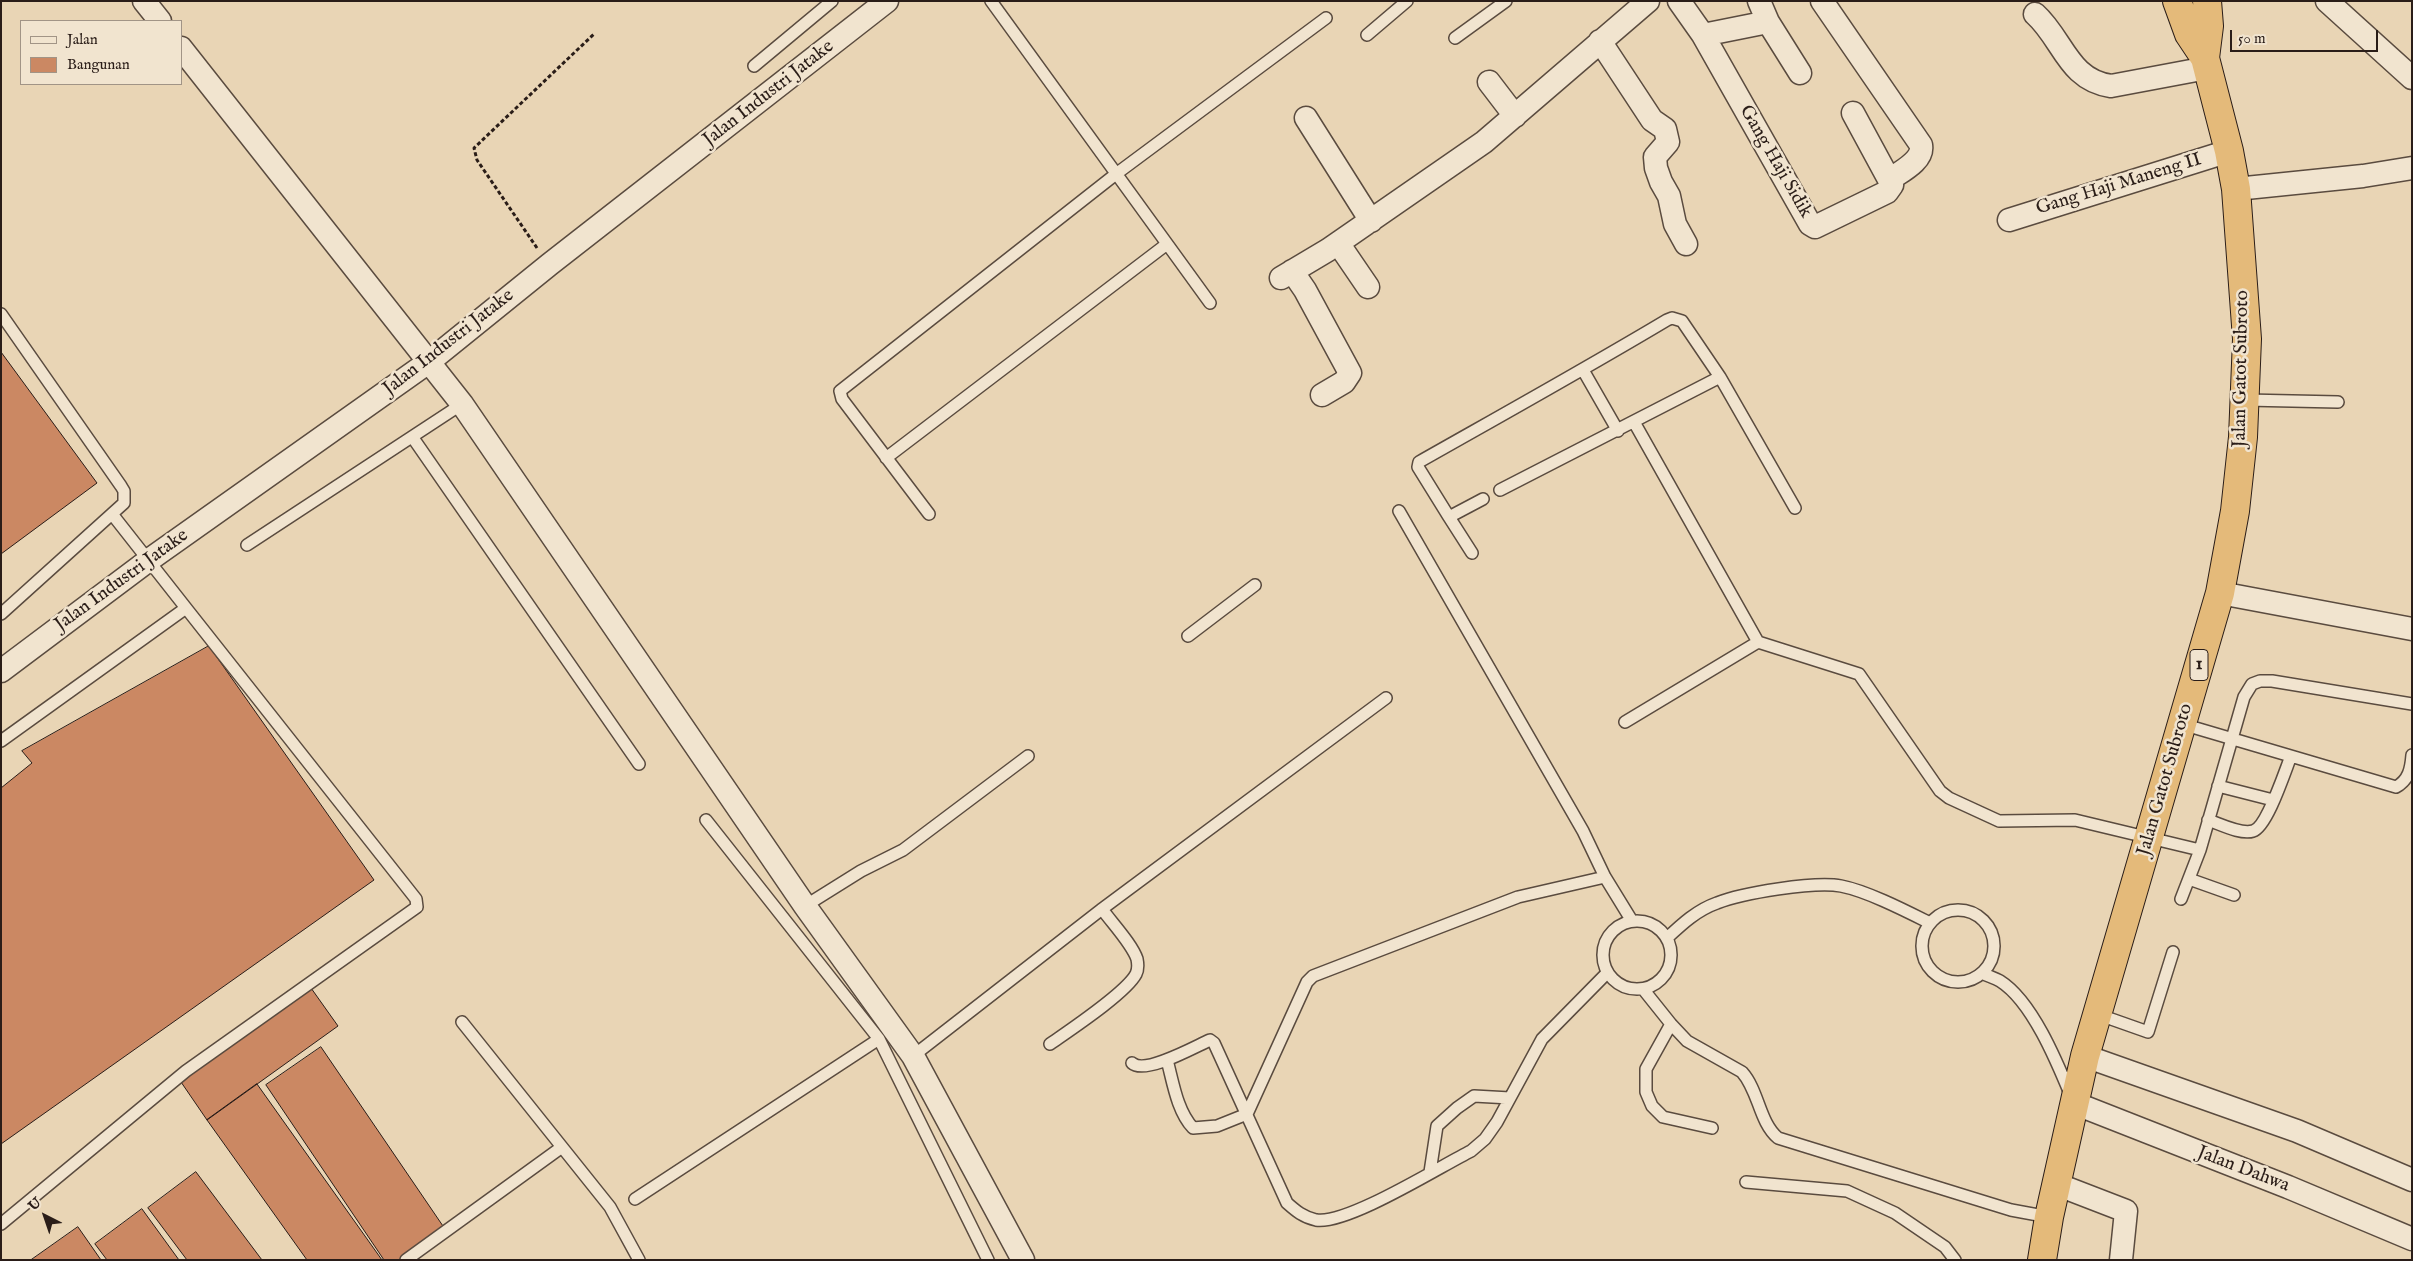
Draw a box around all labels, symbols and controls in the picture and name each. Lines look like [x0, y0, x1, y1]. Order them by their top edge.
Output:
legend [20, 20, 182, 85]
scale bar [2233, 20, 2380, 52]
text: 50 m [2238, 29, 2266, 48]
text: Jalan [67, 30, 98, 49]
street label: Jalan Industri Jatake [699, 36, 839, 152]
text: Bangunan [67, 55, 130, 74]
street label: Gang Haji Sidik [1734, 102, 1816, 222]
street label: Gang Haji Maneng II [2033, 149, 2205, 221]
street label: Jalan Industri Jatake [379, 285, 519, 401]
street label: Jalan Gatot Subroto [2229, 290, 2255, 448]
street label: Jalan Industri Jatake [51, 525, 193, 637]
road number: 1 [2190, 650, 2208, 680]
street label: Jalan Gatot Subroto [2133, 701, 2199, 859]
street label: Jalan Dahwa [2194, 1142, 2292, 1198]
north arrow [20, 1191, 70, 1241]
text: U [25, 1194, 46, 1215]

